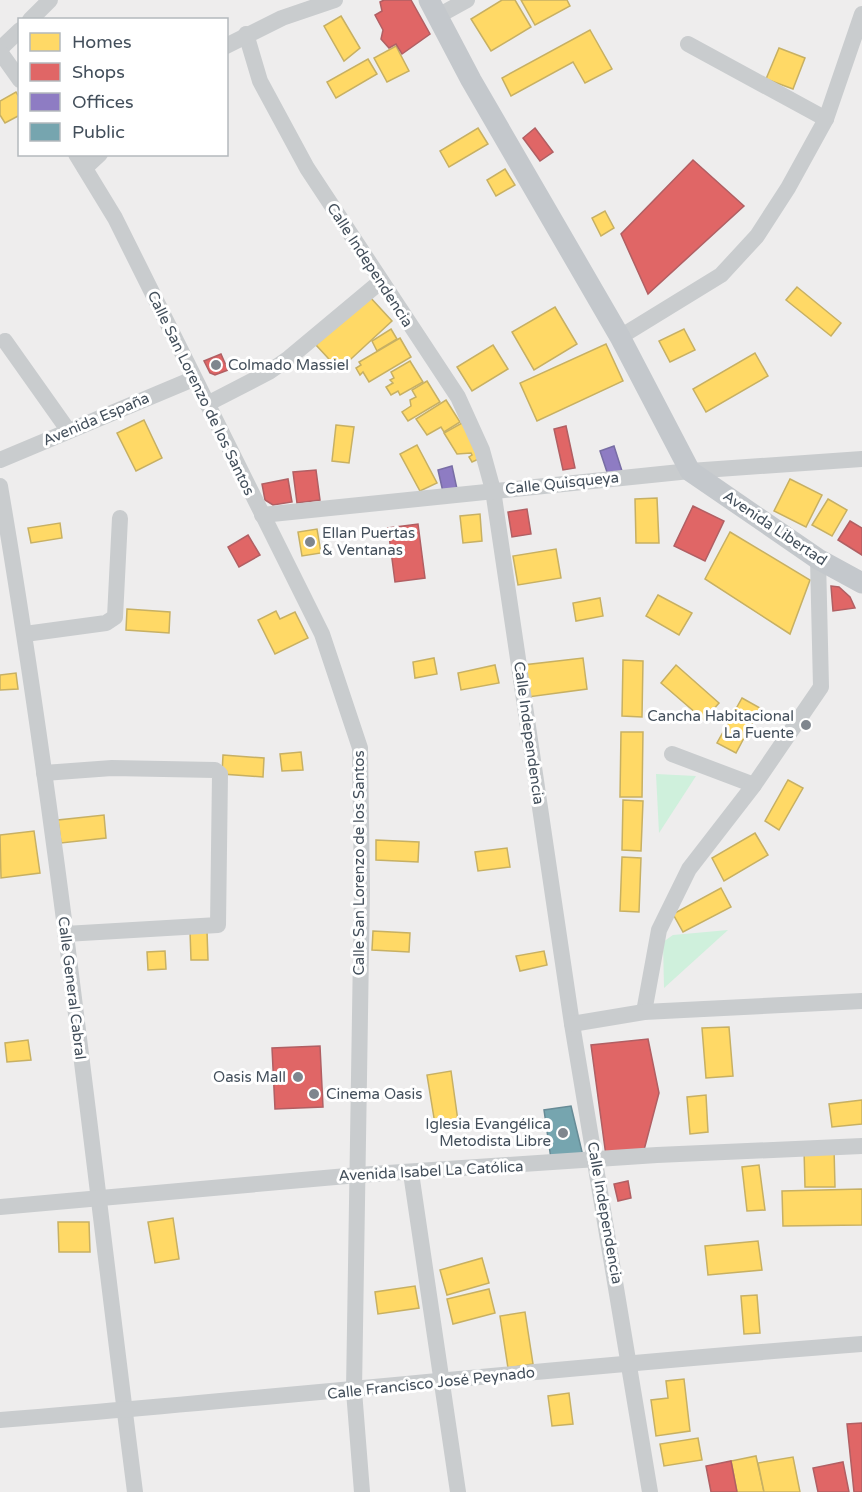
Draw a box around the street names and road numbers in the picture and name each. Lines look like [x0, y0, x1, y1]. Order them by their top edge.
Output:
street label: Calle Independencia [323, 200, 417, 330]
street label: Calle San Lorenzo de los Santos [144, 288, 258, 498]
street label: Avenida España [40, 388, 152, 450]
street label: Calle Quisqueya [504, 468, 620, 498]
street label: Avenida Libertad [720, 487, 830, 569]
street label: Calle Independencia [510, 660, 548, 806]
street label: Calle San Lorenzo de los Santos [350, 750, 368, 976]
street label: Calle General Cabral [54, 915, 90, 1061]
street label: Calle Independencia [584, 1140, 626, 1286]
street label: Avenida Isabel La Católica [338, 1157, 524, 1185]
street label: Calle Francisco José Peynado [326, 1363, 536, 1403]

